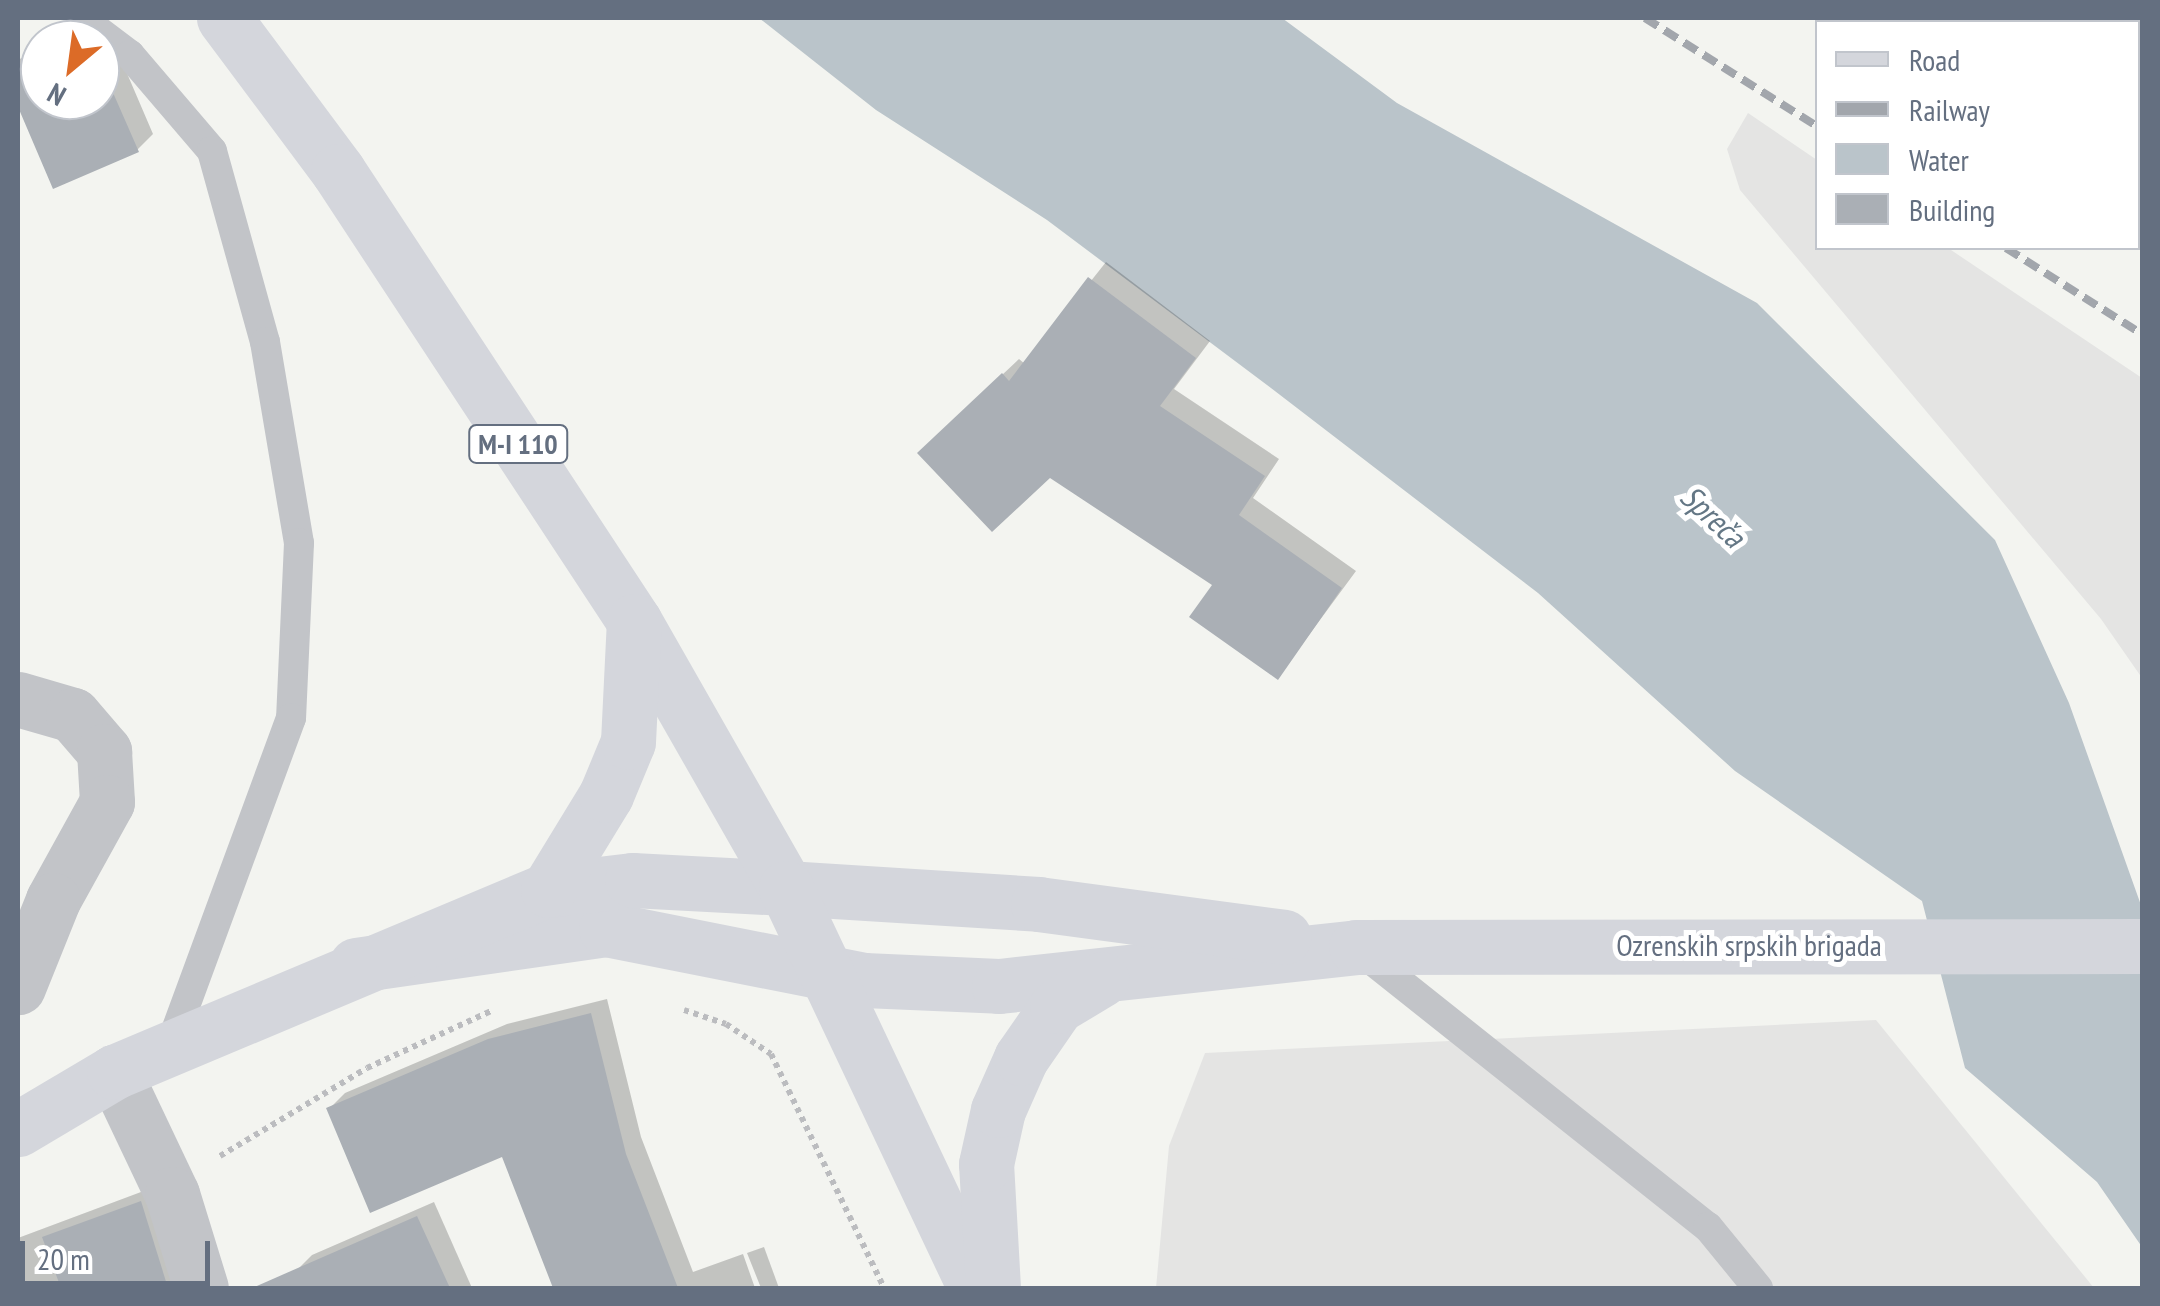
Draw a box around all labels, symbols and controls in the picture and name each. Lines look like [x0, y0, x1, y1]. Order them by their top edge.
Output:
north arrow [20, 20, 120, 120]
legend [1815, 20, 2140, 250]
text: Road [1909, 40, 1960, 79]
text: N [41, 75, 72, 115]
text: Railway [1909, 90, 1990, 129]
text: Water [1909, 140, 1969, 179]
text: Building [1909, 190, 1995, 229]
road number: M-I 110 [468, 421, 568, 467]
water label: Spreča [1673, 477, 1753, 555]
street label: Ozrenskih srpskih brigada [1616, 927, 1882, 963]
scale bar [25, 1221, 215, 1283]
text: 20 m [37, 1239, 90, 1278]

